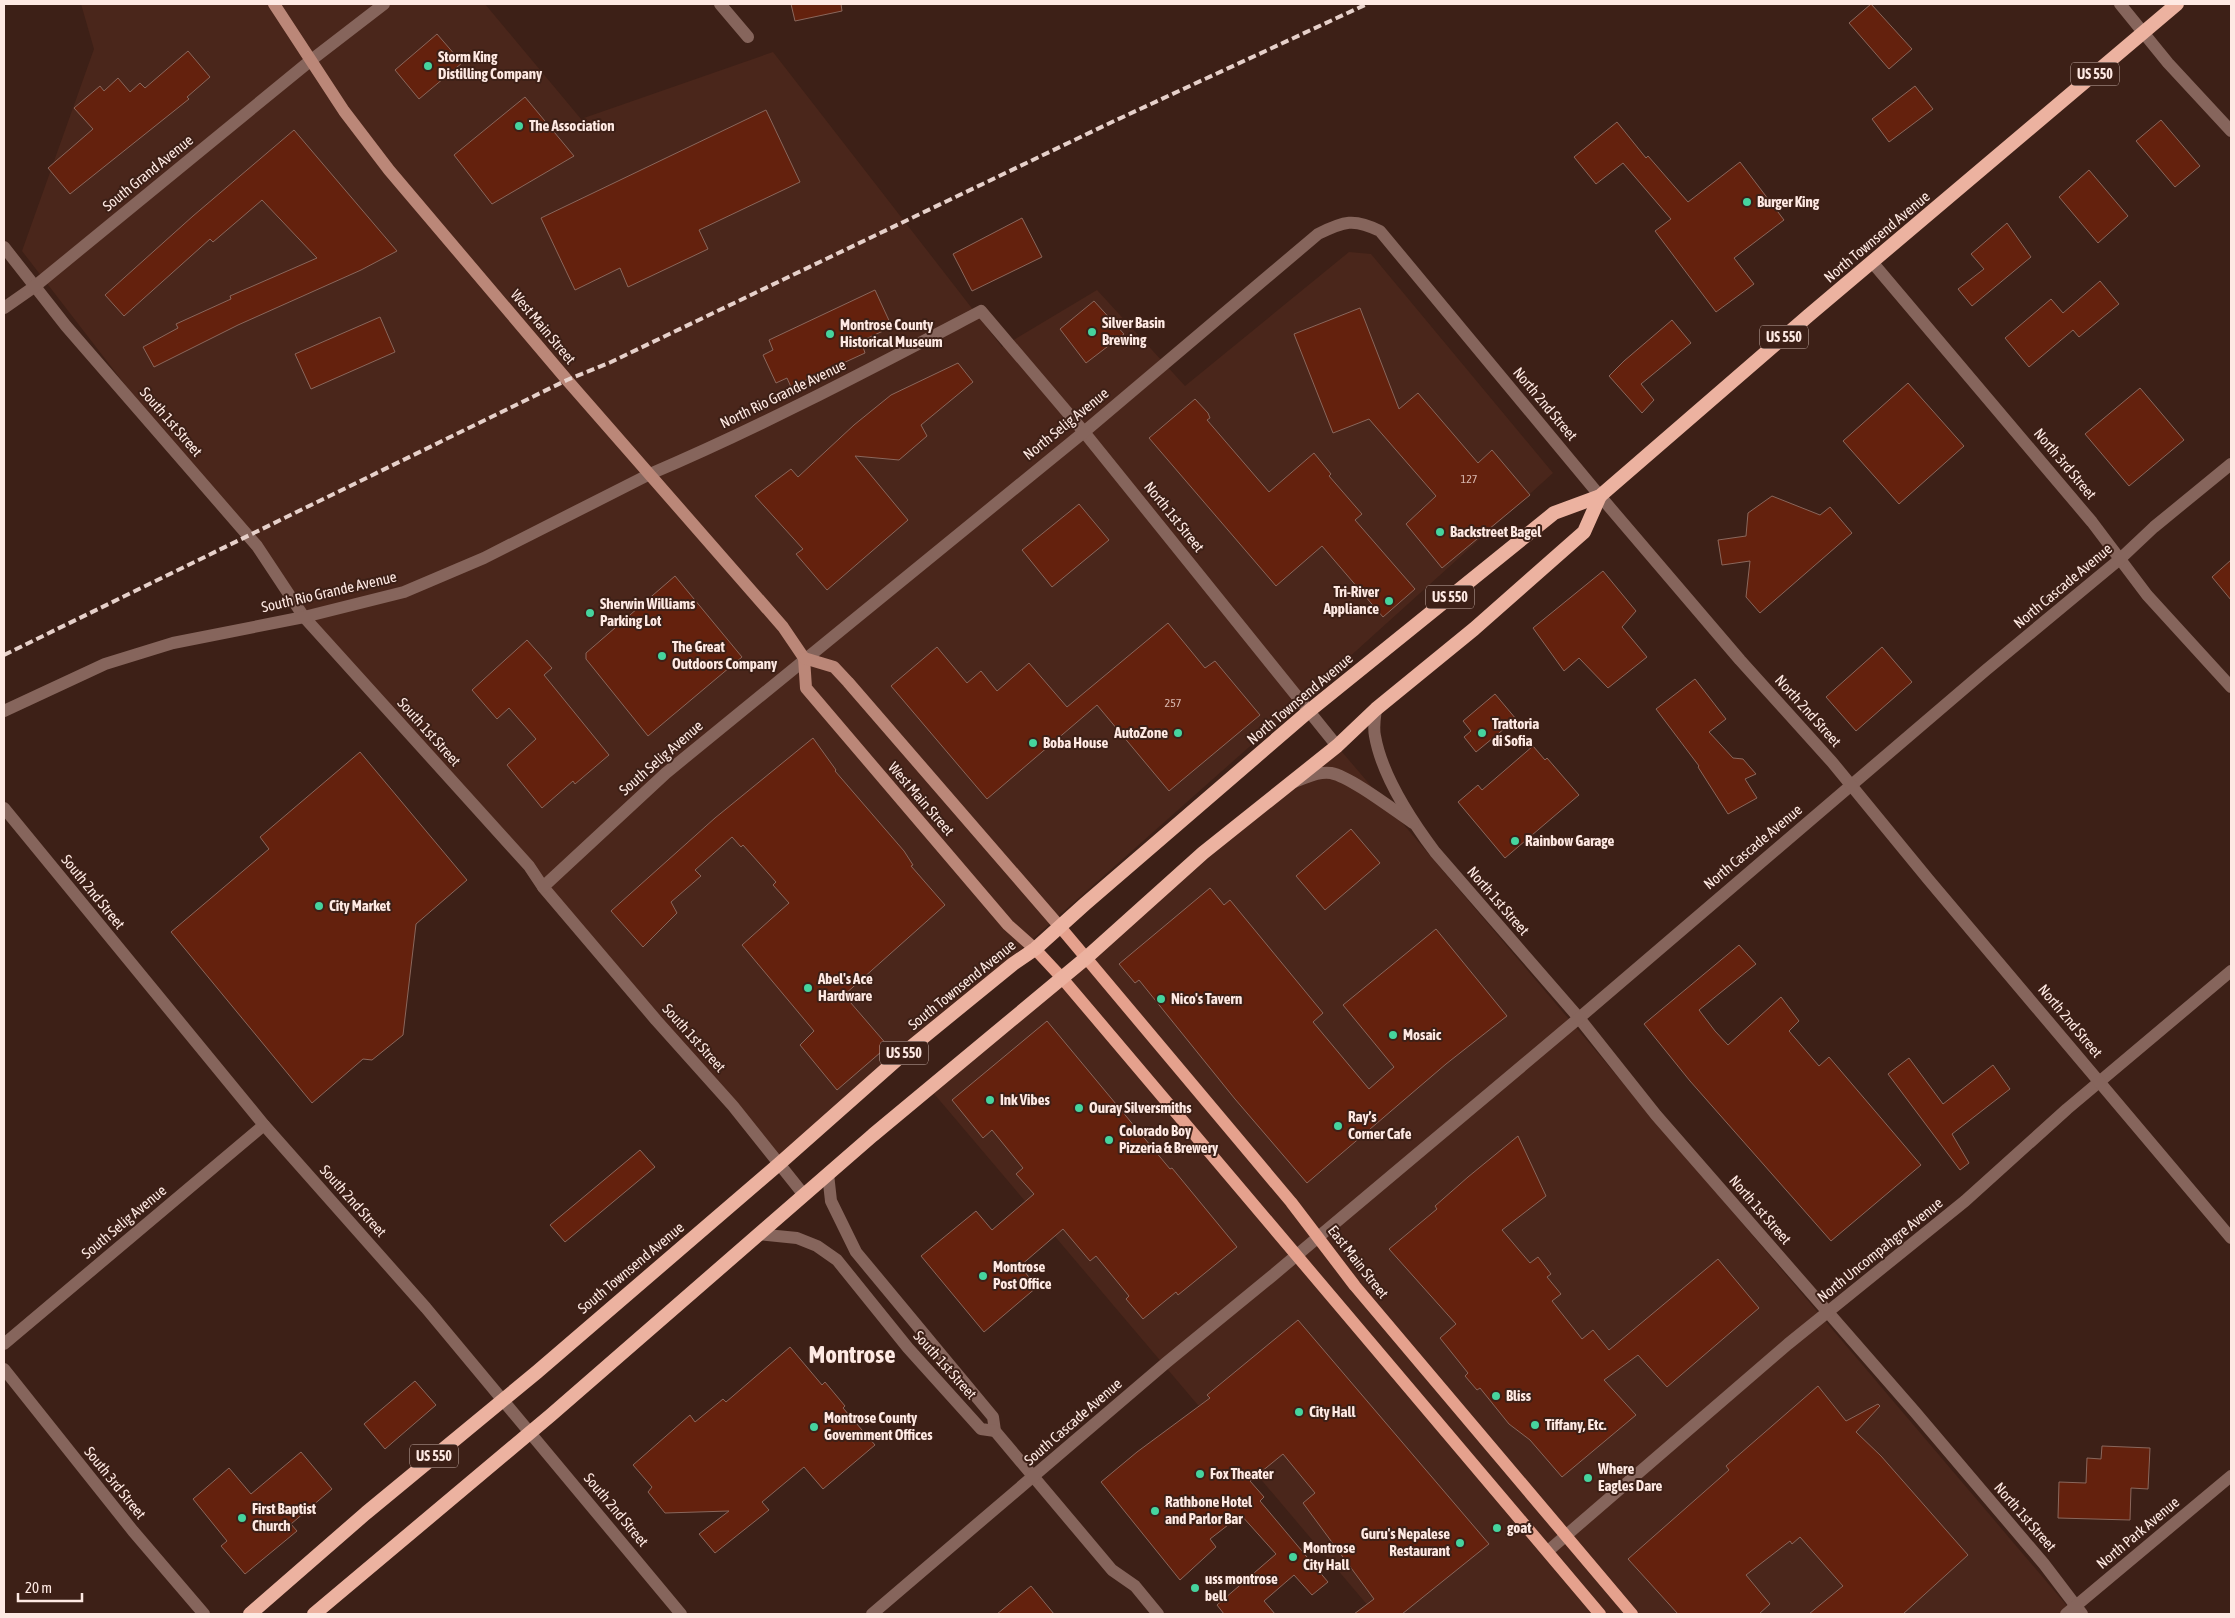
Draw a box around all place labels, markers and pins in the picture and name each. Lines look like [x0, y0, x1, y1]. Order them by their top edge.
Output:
place label: Storm King Distilling Company [438, 48, 543, 82]
marker: Storm King Distilling Company [422, 60, 434, 72]
place label: The Association [529, 117, 615, 134]
marker: The Association [513, 120, 525, 132]
place label: Burger King [1757, 193, 1820, 210]
marker: Burger King [1741, 196, 1753, 208]
place label: Silver Basin Brewing [1102, 314, 1165, 348]
place label: Montrose County Historical Museum [840, 316, 943, 350]
marker: Silver Basin Brewing [1086, 326, 1098, 338]
marker: Montrose County Historical Museum [824, 328, 836, 340]
place label: Backstreet Bagel [1450, 523, 1542, 540]
marker: Backstreet Bagel [1434, 526, 1446, 538]
place label: Tri-River Appliance [1322, 583, 1380, 617]
place label: Sherwin Williams Parking Lot [600, 595, 696, 629]
marker: Tri-River Appliance [1383, 595, 1395, 607]
marker: Sherwin Williams Parking Lot [584, 607, 596, 619]
place label: The Great Outdoors Company [672, 638, 778, 672]
marker: The Great Outdoors Company [656, 650, 668, 662]
place label: Trattoria di Sofia [1492, 715, 1539, 749]
place label: AutoZone [1113, 724, 1168, 741]
marker: AutoZone [1172, 727, 1184, 739]
marker: Trattoria di Sofia [1476, 727, 1488, 739]
place label: Boba House [1043, 734, 1109, 751]
marker: Boba House [1027, 737, 1039, 749]
place label: Rainbow Garage [1525, 832, 1614, 849]
marker: Rainbow Garage [1509, 835, 1521, 847]
place label: City Market [329, 897, 391, 914]
marker: City Market [313, 900, 325, 912]
place label: Abel's Ace Hardware [817, 970, 873, 1004]
marker: Abel's Ace Hardware [802, 982, 814, 994]
place label: Nico's Tavern [1171, 990, 1242, 1007]
marker: Nico's Tavern [1155, 993, 1167, 1005]
place label: Mosaic [1403, 1026, 1442, 1043]
marker: Mosaic [1387, 1029, 1399, 1041]
place label: Ink Vibes [1000, 1091, 1050, 1108]
marker: Ink Vibes [984, 1094, 996, 1106]
place label: Ouray Silversmiths [1089, 1099, 1192, 1116]
marker: Ouray Silversmiths [1073, 1102, 1085, 1114]
place label: Ray’s Corner Cafe [1348, 1108, 1412, 1142]
marker: Ray’s Corner Cafe [1332, 1120, 1344, 1132]
place label: Colorado Boy Pizzeria & Brewery [1119, 1122, 1219, 1156]
marker: Colorado Boy Pizzeria & Brewery [1103, 1134, 1115, 1146]
place label: Montrose Post Office [993, 1258, 1052, 1292]
marker: Montrose Post Office [977, 1270, 989, 1282]
place label: Bliss [1506, 1387, 1532, 1404]
marker: Bliss [1490, 1390, 1502, 1402]
place label: City Hall [1309, 1403, 1356, 1420]
marker: City Hall [1293, 1406, 1305, 1418]
place label: Montrose County Government Offices [824, 1409, 933, 1443]
place label: Tiffany, Etc. [1545, 1416, 1607, 1433]
marker: Tiffany, Etc. [1529, 1419, 1541, 1431]
marker: Montrose County Government Offices [808, 1421, 820, 1433]
place label: Where Eagles Dare [1597, 1460, 1663, 1494]
place label: Fox Theater [1210, 1465, 1274, 1482]
marker: Fox Theater [1194, 1468, 1206, 1480]
marker: Where Eagles Dare [1582, 1472, 1594, 1484]
place label: Rathbone Hotel and Parlor Bar [1165, 1493, 1253, 1527]
place label: First Baptist Church [252, 1500, 317, 1534]
marker: Rathbone Hotel and Parlor Bar [1149, 1505, 1161, 1517]
marker: First Baptist Church [236, 1512, 248, 1524]
place label: goat [1507, 1519, 1532, 1536]
marker: goat [1491, 1522, 1503, 1534]
place label: Guru's Nepalese Restaurant [1361, 1525, 1451, 1559]
marker: Guru's Nepalese Restaurant [1454, 1537, 1466, 1549]
place label: Montrose City Hall [1303, 1539, 1355, 1573]
marker: Montrose City Hall [1287, 1551, 1299, 1563]
place label: uss montrose bell [1205, 1570, 1278, 1604]
marker: uss montrose bell [1189, 1582, 1201, 1594]

